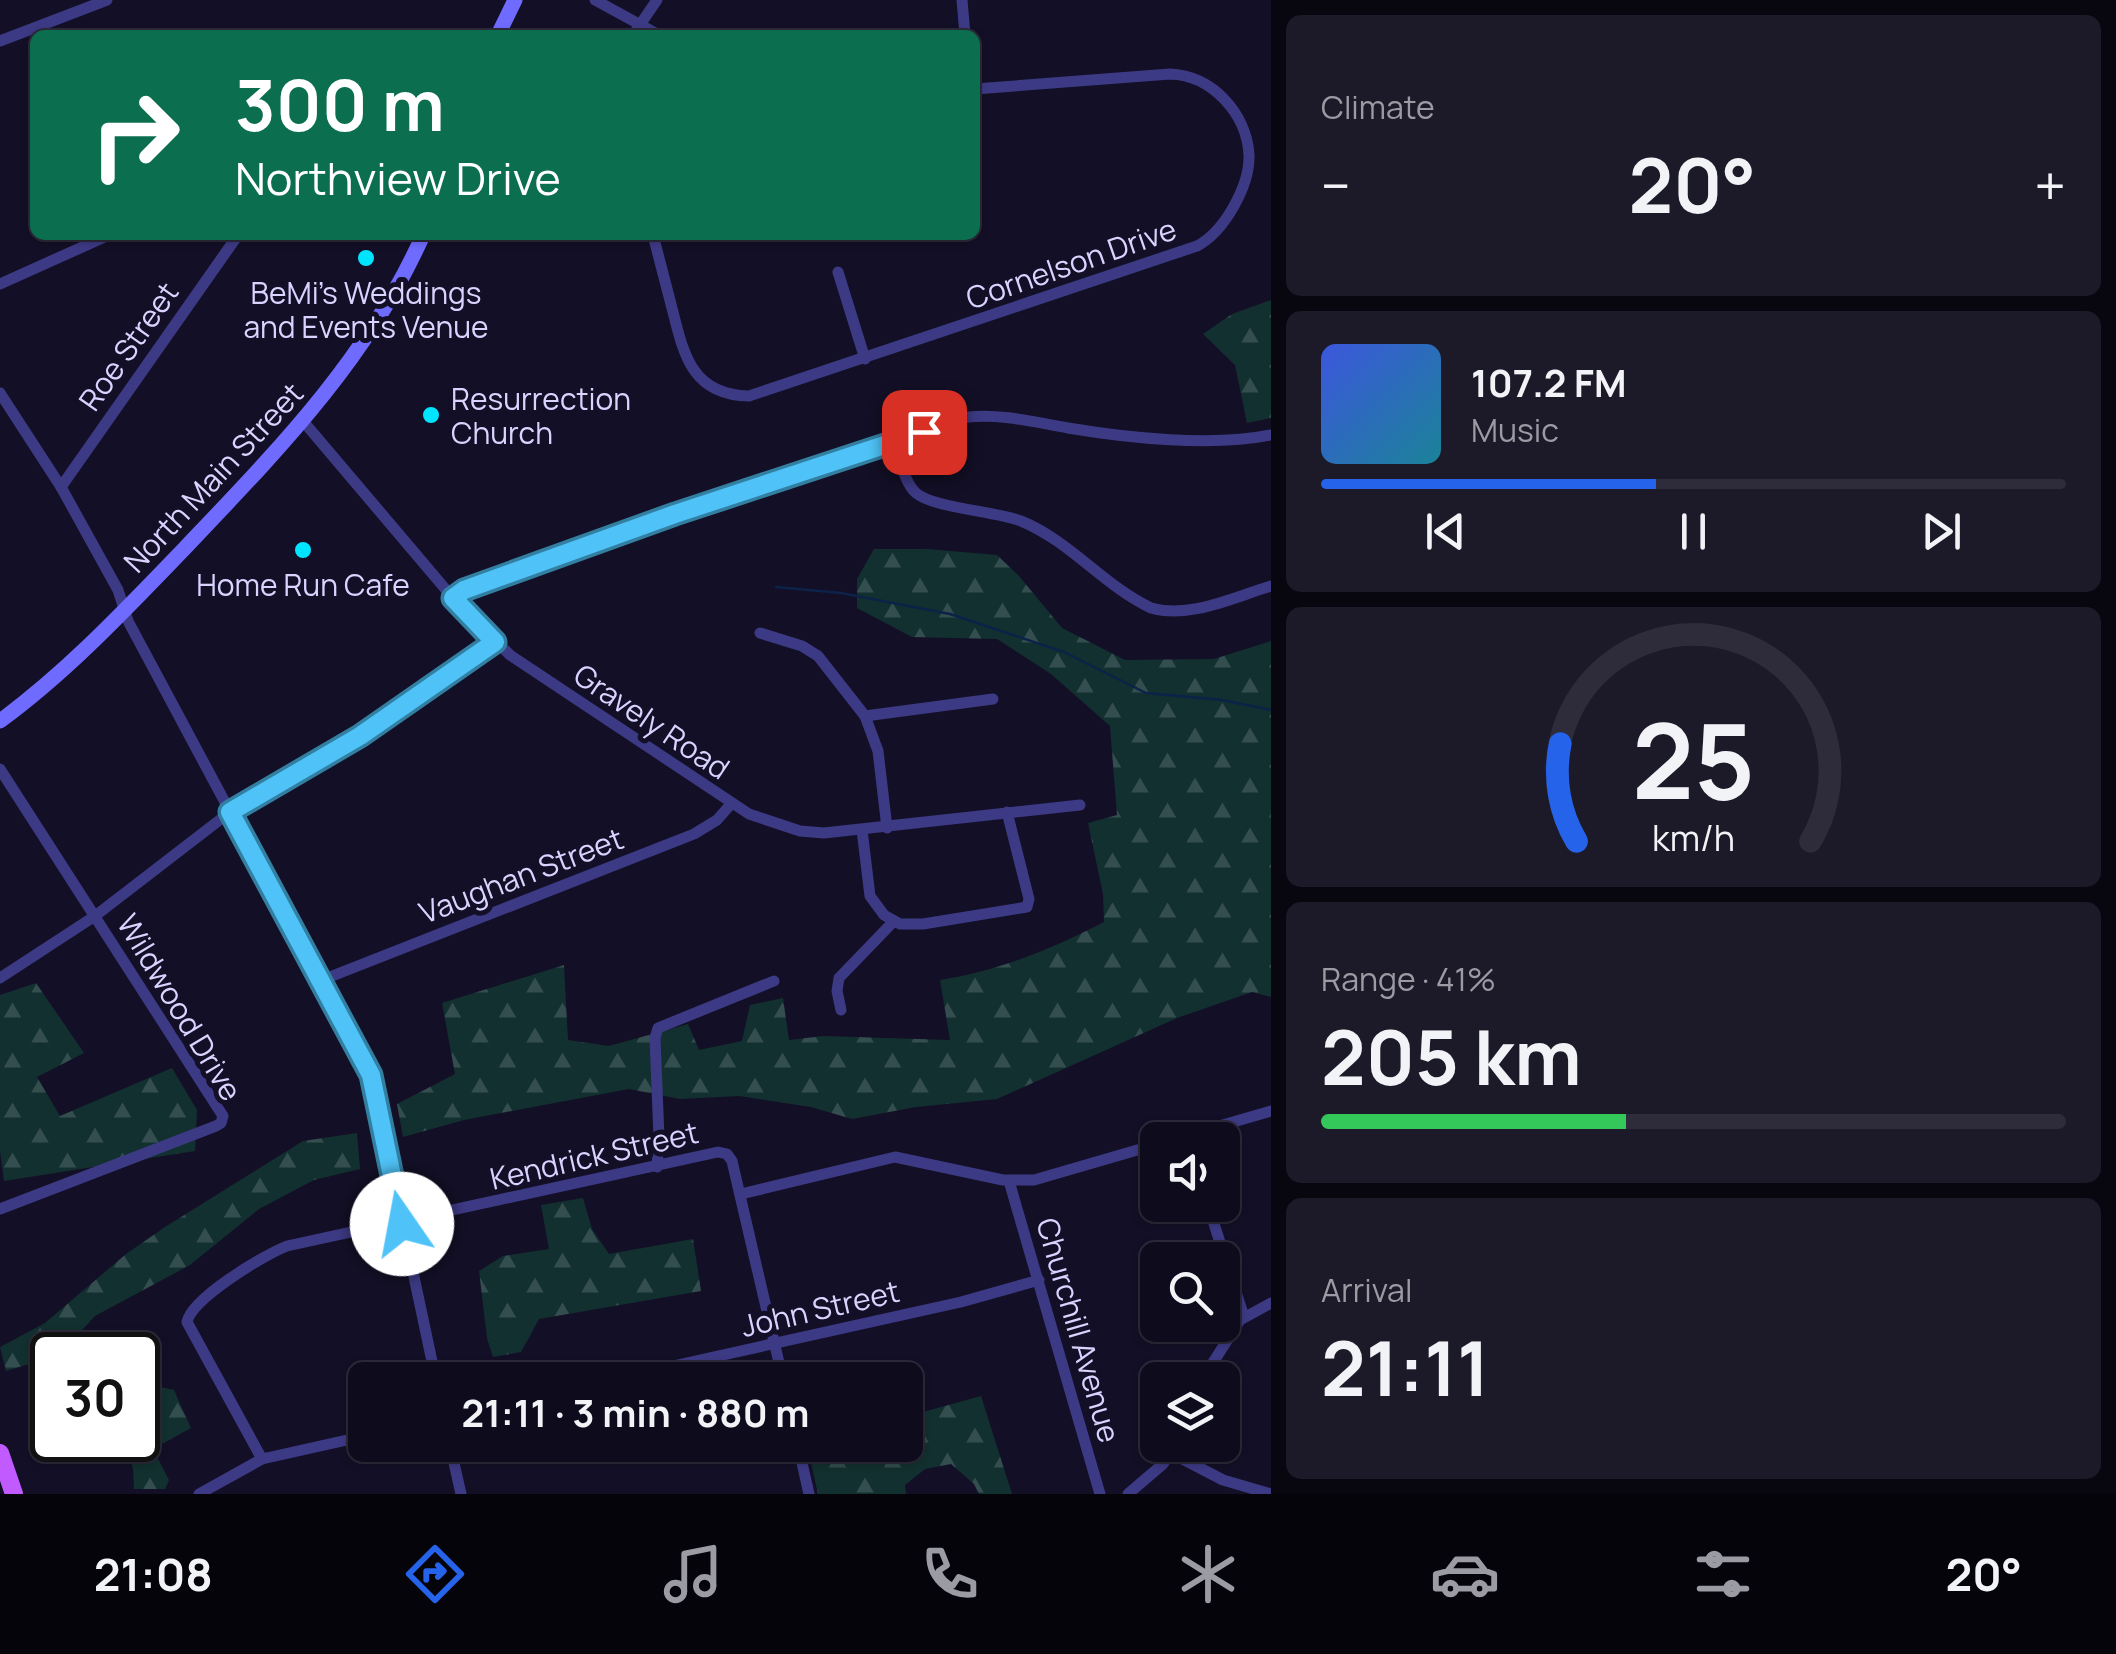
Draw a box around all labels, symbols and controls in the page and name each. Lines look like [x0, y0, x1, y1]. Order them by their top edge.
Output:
text: 300 m [235, 56, 445, 152]
icon: right [70, 70, 200, 200]
text: Climate [1321, 85, 1435, 129]
text: 20° [1629, 133, 1756, 236]
text: Northview Drive [235, 147, 561, 209]
text: − [1321, 147, 1351, 223]
text: + [2034, 147, 2066, 223]
street label: Cornelson Drive [960, 208, 1182, 318]
marker: BeMi's Weddings and Events Venue [355, 247, 377, 269]
place label: BeMi's Weddings and Events Venue [243, 272, 489, 347]
street label: Roe Street [69, 273, 187, 419]
text: 107.2 FM [1471, 356, 1626, 408]
street label: North Main Street [114, 373, 312, 581]
place label: Resurrection Church [451, 378, 631, 453]
pin [882, 390, 967, 475]
marker: Resurrection Church [420, 404, 442, 426]
icon: arrive [897, 405, 952, 460]
text: Music [1471, 408, 1559, 452]
icon: previous [1418, 504, 1473, 559]
icon: pause [1666, 504, 1721, 559]
icon: next [1914, 504, 1969, 559]
marker: Home Run Cafe [292, 539, 314, 561]
place label: Home Run Cafe [196, 564, 410, 605]
street label: Gravely Road [566, 654, 738, 788]
text: 25 [1632, 688, 1755, 830]
text: km/h [1652, 813, 1735, 862]
street label: Vaughan Street [413, 817, 629, 933]
street label: Wildwood Drive [108, 906, 252, 1108]
text: Range · 41% [1321, 957, 1496, 1001]
text: 205 km [1321, 1005, 1582, 1108]
street label: Kendrick Street [486, 1111, 702, 1199]
map controls [1140, 1122, 1240, 1462]
button: sound [1140, 1122, 1240, 1222]
position arrow [350, 1172, 454, 1276]
street label: Churchill Avenue [1027, 1213, 1131, 1447]
button: search [1140, 1242, 1240, 1342]
text: Arrival [1321, 1268, 1412, 1312]
street label: John Street [737, 1270, 903, 1346]
text: 21:11 [1321, 1316, 1490, 1419]
speed limit sign: 30 [30, 1332, 160, 1462]
button: layers [1140, 1362, 1240, 1462]
text: 21:11 · 3 min · 880 m [462, 1386, 809, 1438]
icon: directions [400, 1539, 470, 1609]
icon: music [658, 1539, 728, 1609]
icon: phone [915, 1539, 985, 1609]
icon: climate [1173, 1539, 1243, 1609]
icon: car [1430, 1539, 1500, 1609]
icon: filters [1688, 1539, 1758, 1609]
text: 21:08 [94, 1543, 213, 1605]
text: 20° [1945, 1543, 2022, 1605]

